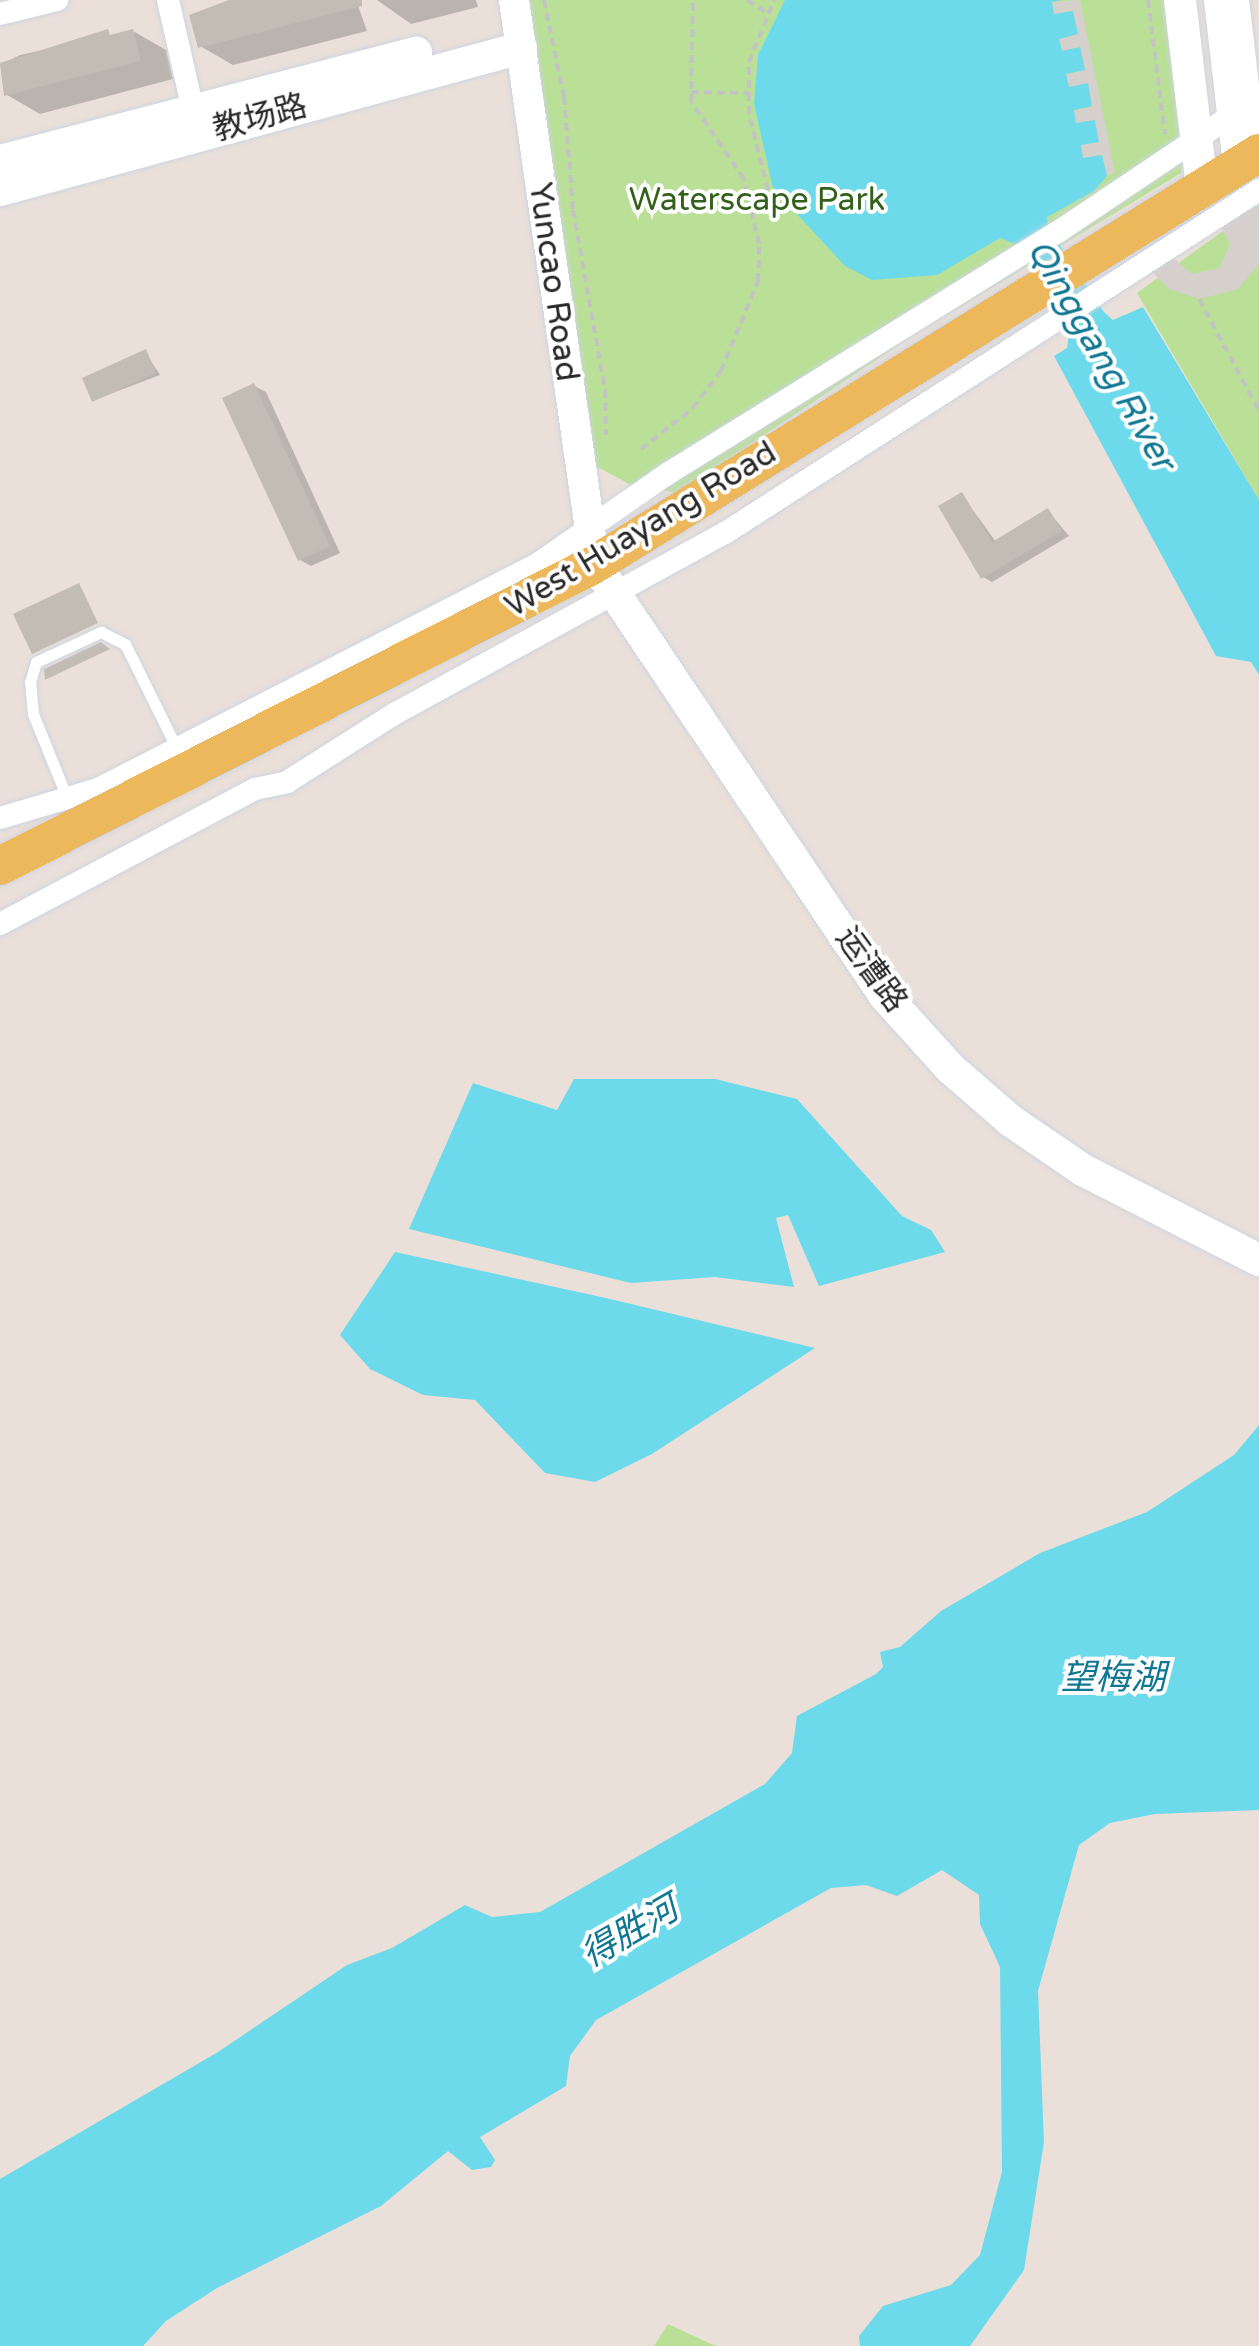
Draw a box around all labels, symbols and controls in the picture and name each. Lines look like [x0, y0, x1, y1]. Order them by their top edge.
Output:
street label: 教场路 [209, 87, 311, 149]
street label: Yuncao Road [520, 180, 586, 384]
park label: Waterscape Park [629, 181, 885, 219]
water label: Qinggang River [1018, 232, 1184, 478]
street label: West Huayang Road [499, 434, 783, 626]
street label: 运漕路 [827, 920, 915, 1020]
water label: 望梅湖 [1061, 1657, 1165, 1699]
water label: 得胜河 [574, 1888, 686, 1976]

